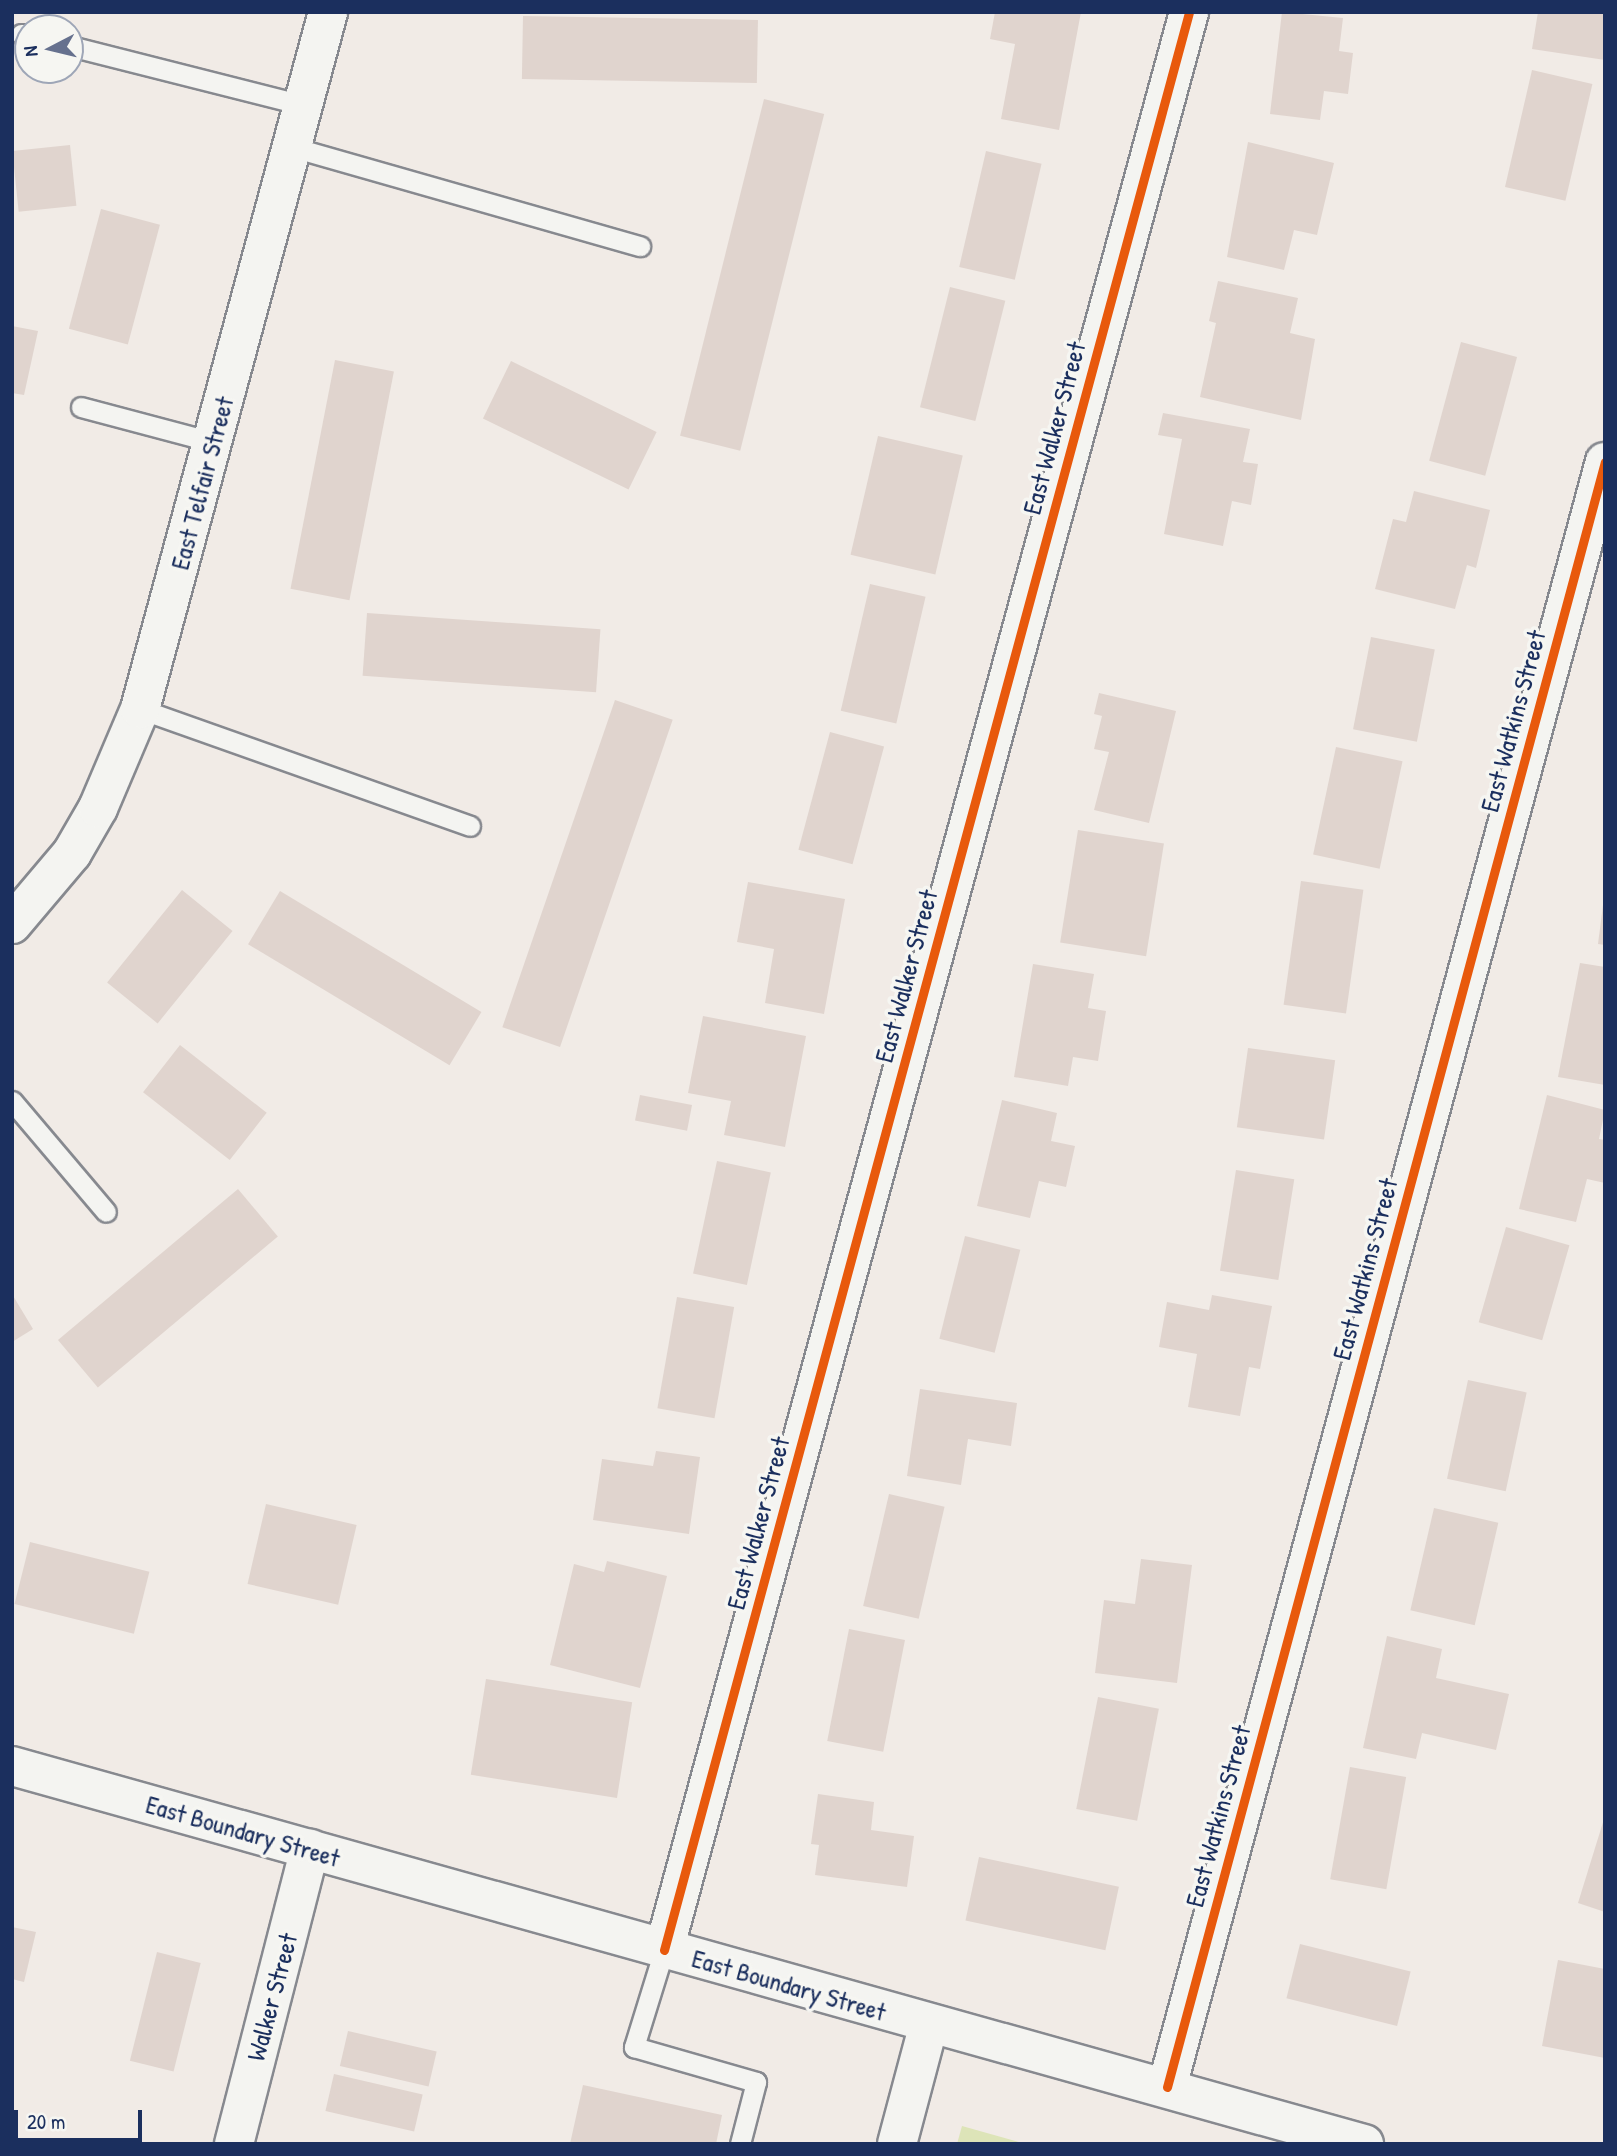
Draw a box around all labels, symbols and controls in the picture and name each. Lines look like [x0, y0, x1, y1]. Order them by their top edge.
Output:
north arrow [14, 14, 84, 84]
text: N [17, 45, 44, 58]
street label: East Walker Street [1016, 338, 1092, 518]
street label: East Telfair Street [164, 393, 240, 573]
street label: East Watkins Street [1474, 627, 1552, 815]
street label: East Walker Street [868, 886, 944, 1066]
street label: East Watkins Street [1326, 1175, 1404, 1363]
street label: East Walker Street [720, 1433, 796, 1613]
street label: East Watkins Street [1179, 1722, 1257, 1910]
street label: East Boundary Street [142, 1788, 344, 1874]
street label: Walker Street [240, 1930, 304, 2064]
street label: East Boundary Street [688, 1942, 890, 2028]
scale bar [18, 2096, 145, 2140]
text: 20 m [27, 2107, 65, 2136]

